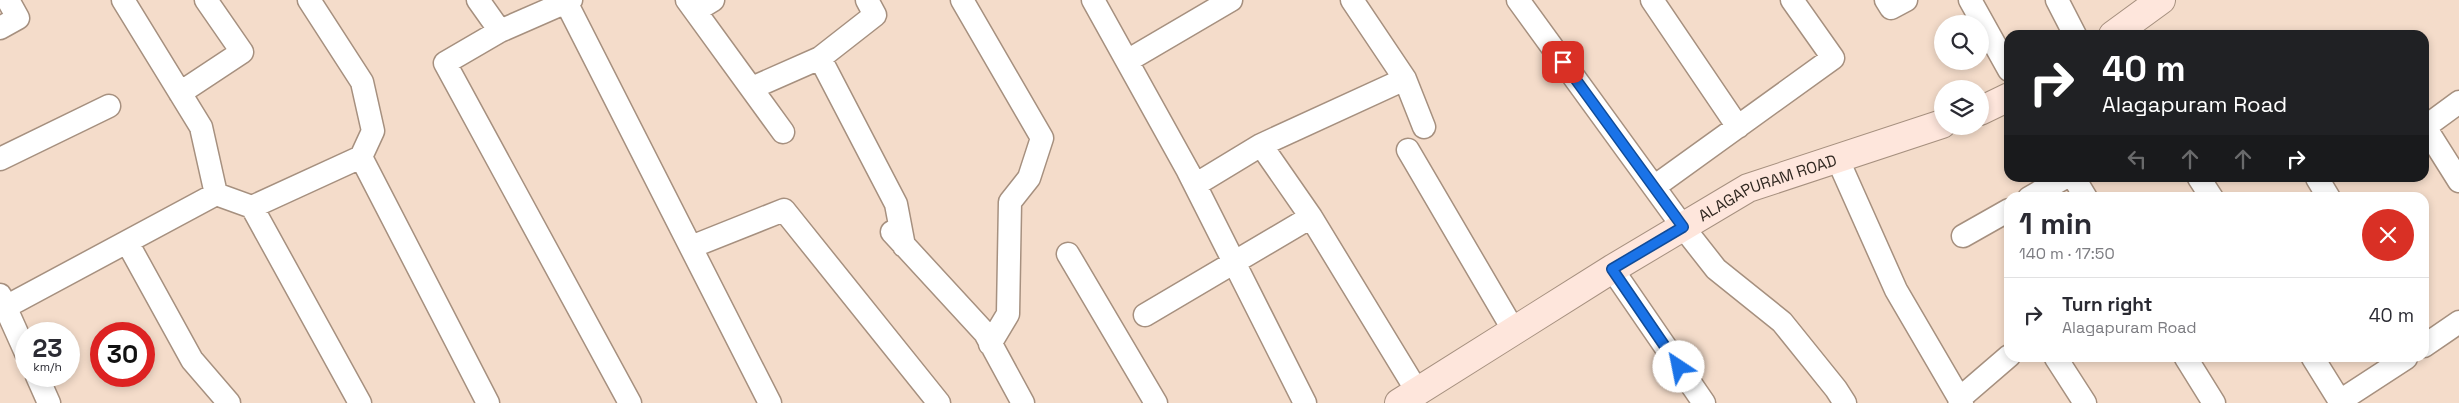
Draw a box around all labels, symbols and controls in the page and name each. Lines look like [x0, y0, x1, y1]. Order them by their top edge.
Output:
map controls [1934, 15, 1989, 135]
button: search [1934, 15, 1989, 70]
pin [1542, 41, 1584, 83]
text: 40 m [2102, 47, 2186, 91]
icon: arrive [1549, 48, 1577, 76]
icon: right [2019, 50, 2084, 115]
button: layers [1934, 80, 1989, 135]
text: Alagapuram Road [2102, 90, 2287, 118]
icon: left [2123, 145, 2151, 173]
icon: ahead [2176, 145, 2204, 173]
icon: ahead [2229, 145, 2257, 173]
icon: right [2282, 145, 2310, 173]
street label: ALAGAPURAM ROAD [1694, 149, 1839, 226]
text: 1 min [2019, 204, 2092, 243]
button: close [2362, 209, 2414, 261]
text: 140 m · 17:50 [2019, 243, 2115, 264]
text: Turn right [2062, 292, 2152, 317]
icon: right [2019, 301, 2047, 329]
text: 40 m [2369, 303, 2414, 328]
text: Alagapuram Road [2062, 317, 2197, 338]
speed limit sign: 30 [90, 322, 155, 387]
text: 23 [32, 332, 63, 364]
position arrow [1652, 340, 1704, 392]
text: km/h [33, 359, 62, 375]

